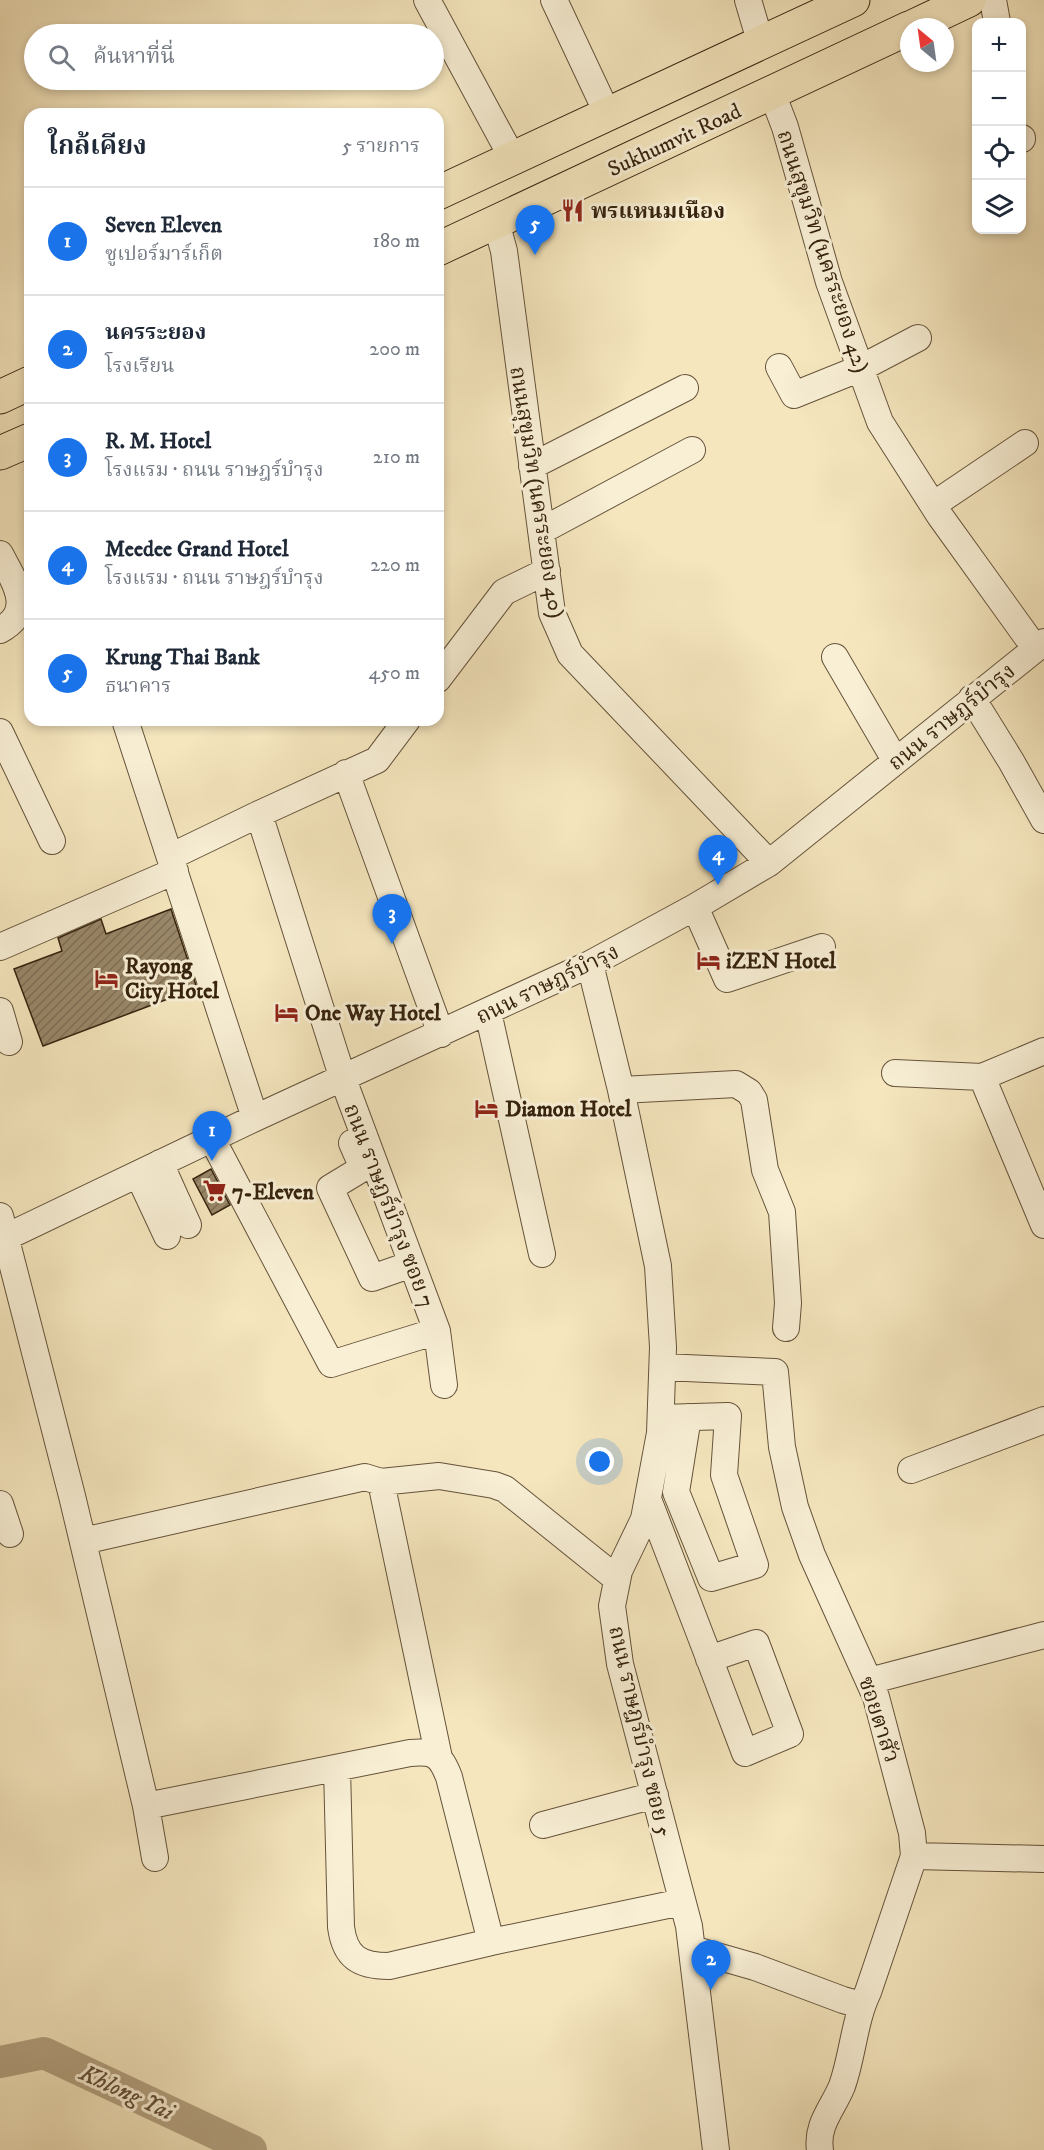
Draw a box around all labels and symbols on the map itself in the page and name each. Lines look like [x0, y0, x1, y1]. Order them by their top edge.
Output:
north arrow [900, 18, 954, 72]
street label: Sukhumvit Road [604, 98, 746, 183]
street label: ถนนสุขุมวิท (นครระยอง 42) [771, 127, 875, 376]
restaurant icon: พรแหนมเนือง [560, 197, 586, 223]
place label: พรแหนมเนือง [591, 198, 725, 225]
pin: 5 [516, 206, 554, 255]
street label: ถนนสุขุมวิท (นครระยอง 40) [503, 364, 570, 620]
street label: ถนน ราษฎร์บำรุง [883, 658, 1021, 777]
pin: 4 [698, 836, 738, 885]
pin: 3 [372, 894, 412, 944]
street label: ถนน ราษฎร์บำรุง [472, 938, 624, 1031]
hotel icon: iZEN Hotel [695, 947, 721, 973]
place label: iZEN Hotel [726, 948, 836, 975]
place label: Rayong City Hotel [125, 953, 219, 1005]
hotel icon: Rayong City Hotel [94, 965, 120, 991]
hotel icon: One Way Hotel [274, 999, 300, 1025]
place label: One Way Hotel [305, 1000, 441, 1027]
hotel icon: Diamon Hotel [474, 1095, 500, 1121]
place label: Diamon Hotel [505, 1096, 632, 1123]
street label: ถนน ราษฎร์บำรุง ซอย 7 [337, 1100, 440, 1311]
pin: 1 [192, 1112, 232, 1161]
supermarket icon: 7-Eleven [201, 1178, 227, 1204]
place label: 7-Eleven [232, 1179, 314, 1206]
your location [585, 1447, 614, 1476]
street label: ถนน ราษฎร์บำรุง ซอย 5 [602, 1623, 677, 1839]
street label: ซอยตาสัว [852, 1673, 905, 1766]
pin: 2 [692, 1940, 730, 1990]
water label: Khlong Yai [74, 2058, 180, 2128]

